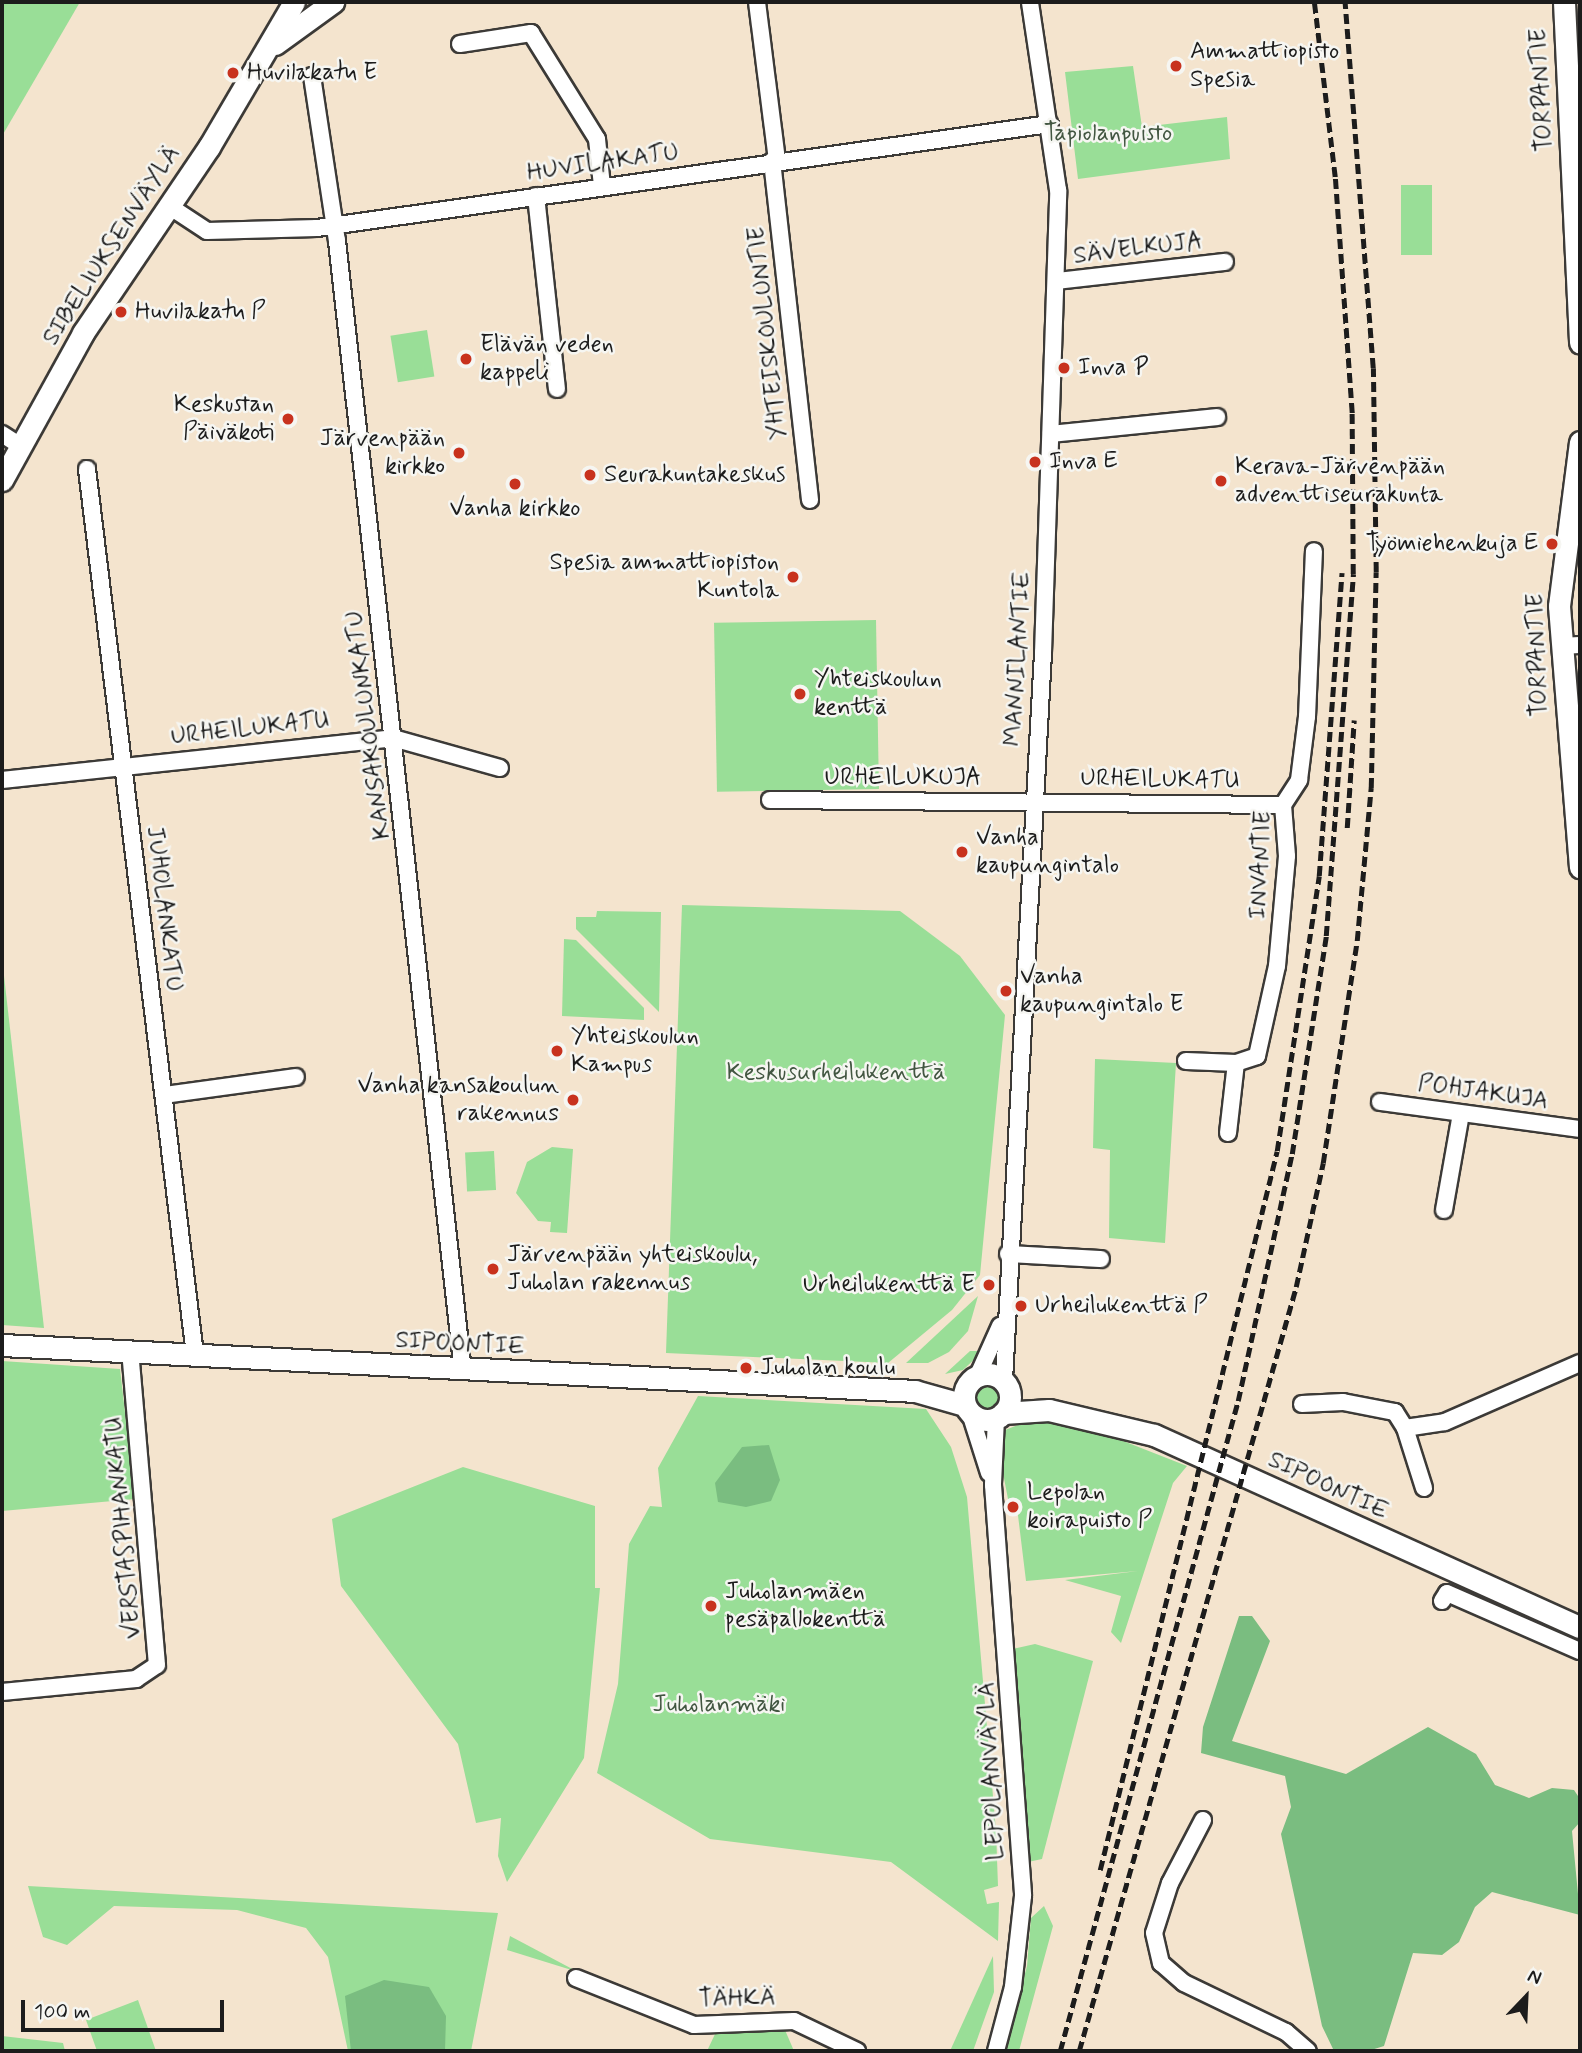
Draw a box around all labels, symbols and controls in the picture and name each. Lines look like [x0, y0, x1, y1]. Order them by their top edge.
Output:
street label: TORPANTIE [1524, 28, 1560, 152]
place label: Ammattiopisto Spesia [1190, 38, 1339, 94]
marker: Ammattiopisto Spesia [1168, 58, 1184, 74]
place label: Huvilakatu E [247, 59, 377, 87]
marker: Huvilakatu E [225, 65, 241, 81]
park label: Tapiolanpuisto [1044, 120, 1172, 148]
street label: HUVILAKATU [525, 138, 681, 188]
street label: SIBELIUKSENVÄYLÄ [37, 141, 187, 351]
street label: YHTEISKOULUNTIE [742, 225, 794, 441]
street label: SÄVELKUJA [1072, 227, 1204, 271]
place label: Huvilakatu P [135, 298, 266, 326]
marker: Huvilakatu P [113, 304, 129, 320]
place label: Elävän veden kappeli [480, 331, 618, 387]
marker: Elävän veden kappeli [458, 351, 474, 367]
place label: Inva P [1078, 354, 1147, 382]
marker: Inva P [1056, 360, 1072, 376]
place label: Keskustan Päiväkoti [174, 391, 274, 447]
marker: Keskustan Päiväkoti [280, 411, 296, 427]
place label: Järvenpään kirkko [320, 425, 445, 481]
marker: Järvenpään kirkko [451, 445, 467, 461]
place label: Inva E [1049, 448, 1118, 476]
place label: Kerava-Järvenpään adventtiseurakunta [1235, 453, 1445, 509]
marker: Inva E [1027, 454, 1043, 470]
place label: Seurakuntakeskus [604, 461, 785, 489]
marker: Seurakuntakeskus [582, 467, 598, 483]
marker: Kerava-Järvenpään adventtiseurakunta [1213, 473, 1229, 489]
marker: Vanha kirkko [507, 476, 523, 492]
place label: Vanha kirkko [450, 495, 580, 523]
place label: Työmiehenkuja E [1365, 530, 1538, 558]
marker: Työmiehenkuja E [1544, 536, 1560, 552]
place label: Spesia ammattiopiston Kuntola [550, 549, 779, 605]
marker: Spesia ammattiopiston Kuntola [785, 569, 801, 585]
street label: MANNILANTIE [999, 571, 1037, 747]
street label: TORPANTIE [1521, 593, 1555, 717]
street label: KANSAKOULUNKATU [341, 609, 397, 841]
place label: Yhteiskoulun kenttä [814, 666, 942, 722]
marker: Yhteiskoulun kenttä [792, 686, 808, 702]
street label: URHEILUKATU [169, 706, 331, 752]
street label: URHEILUKUJA [825, 764, 981, 792]
street label: URHEILUKATU [1080, 764, 1240, 796]
street label: INVANTIE [1244, 810, 1278, 920]
place label: Vanha kaupungintalo [976, 824, 1119, 880]
street label: JUHOLANKATU [140, 825, 188, 993]
marker: Vanha kaupungintalo [954, 844, 970, 860]
place label: Vanha kaupungintalo E [1020, 963, 1183, 1019]
marker: Vanha kaupungintalo E [998, 983, 1014, 999]
place label: Yhteiskoulun Kampus [571, 1023, 699, 1079]
marker: Yhteiskoulun Kampus [549, 1043, 565, 1059]
park label: Keskusurheilukenttä [727, 1059, 945, 1087]
street label: POHJAKUJA [1416, 1070, 1550, 1116]
place label: Vanha kansakoulun rakennus [365, 1072, 559, 1128]
marker: Vanha kansakoulun rakennus [565, 1092, 581, 1108]
place label: Järvenpään yhteiskoulu, Juholan rakennus [507, 1241, 755, 1297]
marker: Järvenpään yhteiskoulu, Juholan rakennus [485, 1261, 501, 1277]
place label: Urheilukenttä E [803, 1271, 975, 1299]
marker: Urheilukenttä E [981, 1277, 997, 1293]
place label: Urheilukenttä P [1035, 1292, 1208, 1320]
marker: Urheilukenttä P [1013, 1298, 1029, 1314]
street label: SIPOONTIE [395, 1326, 525, 1362]
place label: Juholan koulu [760, 1354, 893, 1382]
marker: Juholan koulu [738, 1360, 754, 1376]
street label: VERSTASPIHANKATU [100, 1416, 148, 1640]
street label: SIPOONTIE [1263, 1446, 1393, 1526]
place label: Lepolan koirapuisto P [1027, 1479, 1152, 1535]
marker: Lepolan koirapuisto P [1005, 1499, 1021, 1515]
place label: Juholanmäen pesäpallokenttä [725, 1578, 886, 1634]
marker: Juholanmäen pesäpallokenttä [703, 1598, 719, 1614]
street label: LEPOLANVÄYLÄ [973, 1681, 1011, 1861]
park label: Juholanmäki [653, 1691, 785, 1719]
north arrow [1491, 1962, 1561, 2032]
text: N [1524, 1963, 1545, 1991]
street label: TÄHKÄ [698, 1984, 776, 2014]
scale bar [24, 1986, 228, 2030]
text: 100 m [34, 1998, 90, 2026]

